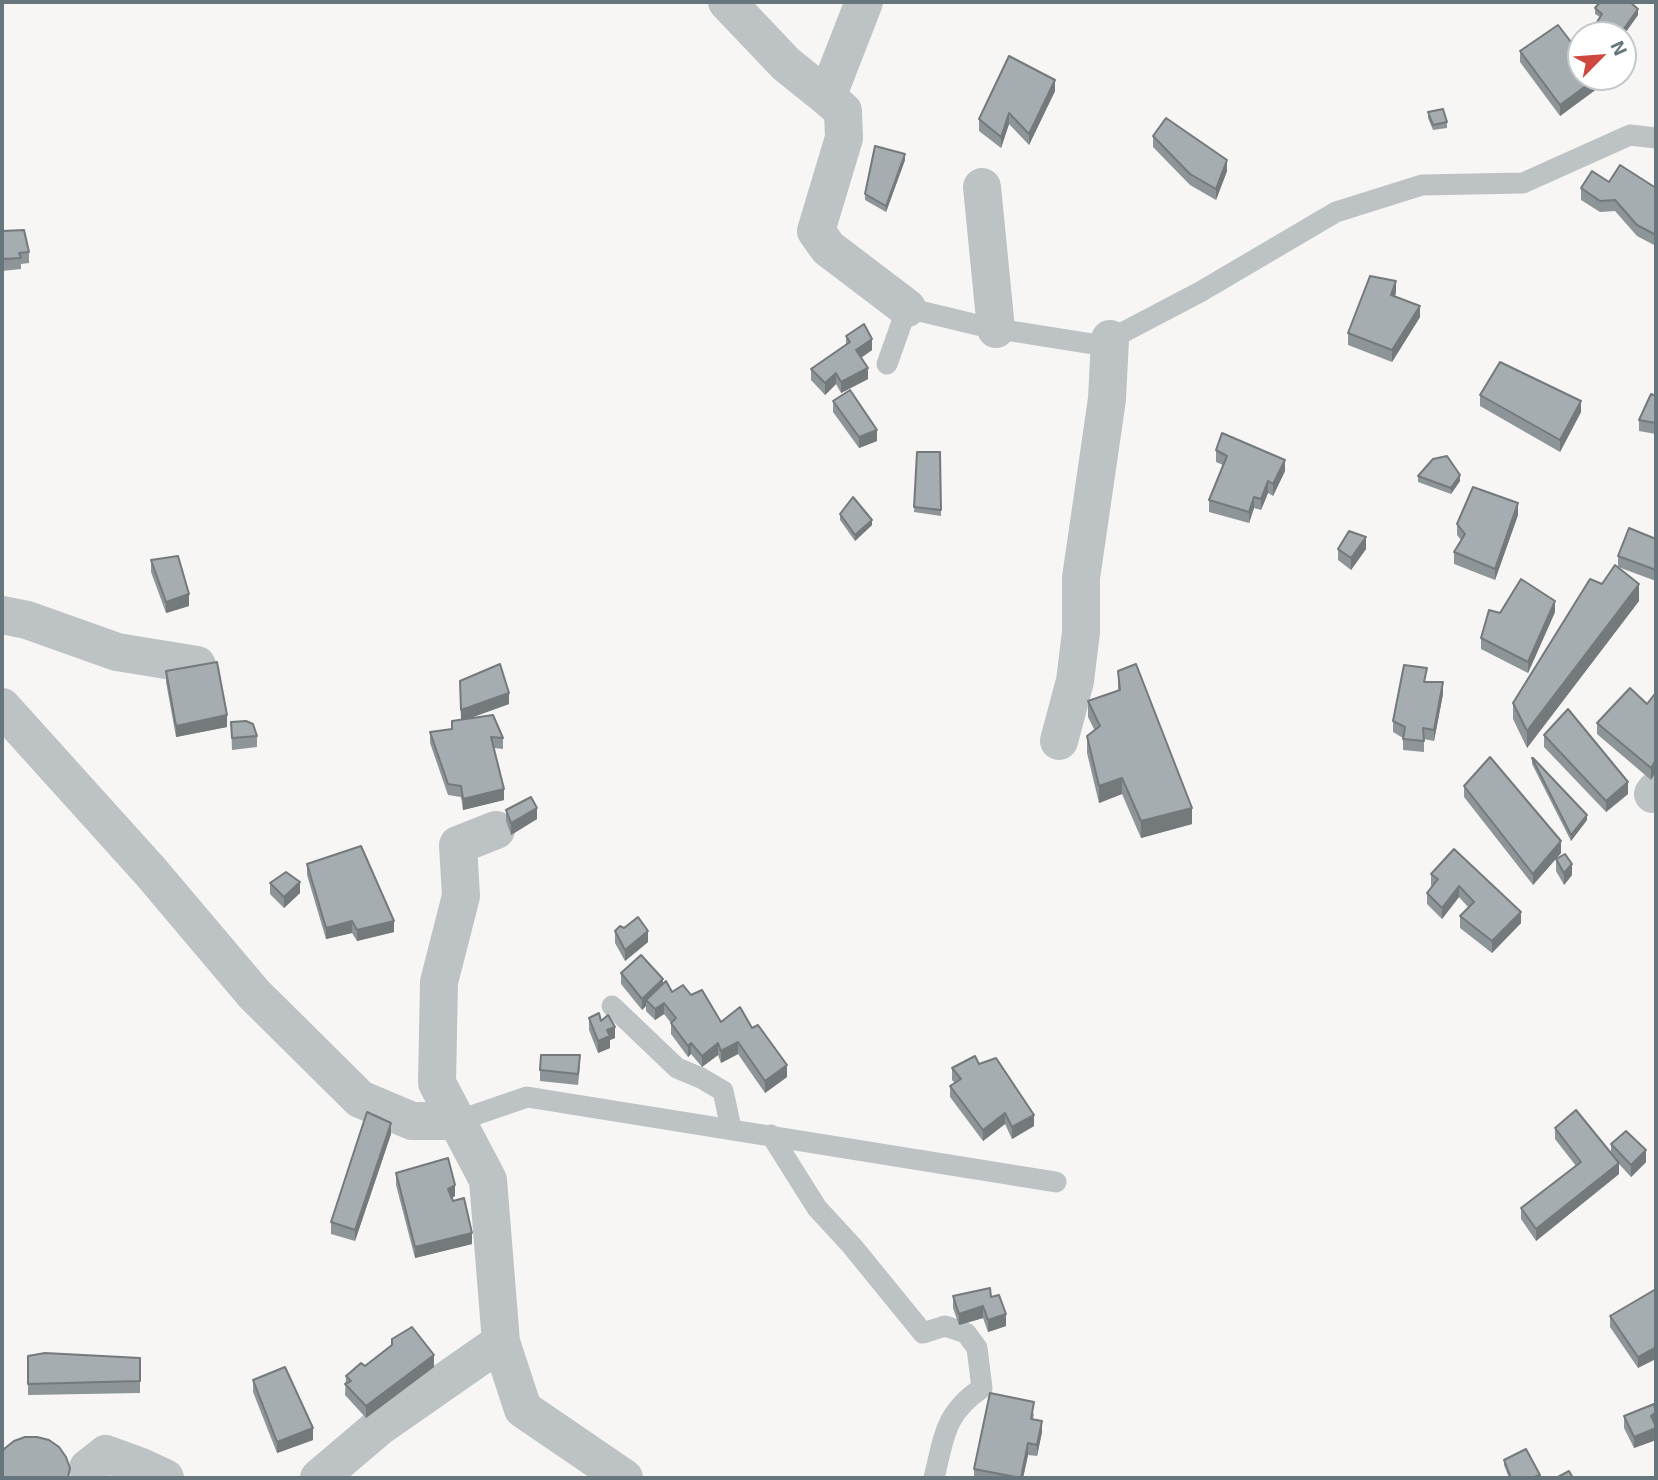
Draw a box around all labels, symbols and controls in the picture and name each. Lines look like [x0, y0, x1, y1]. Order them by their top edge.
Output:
north arrow [1567, 21, 1637, 91]
text: N [1606, 37, 1633, 59]

